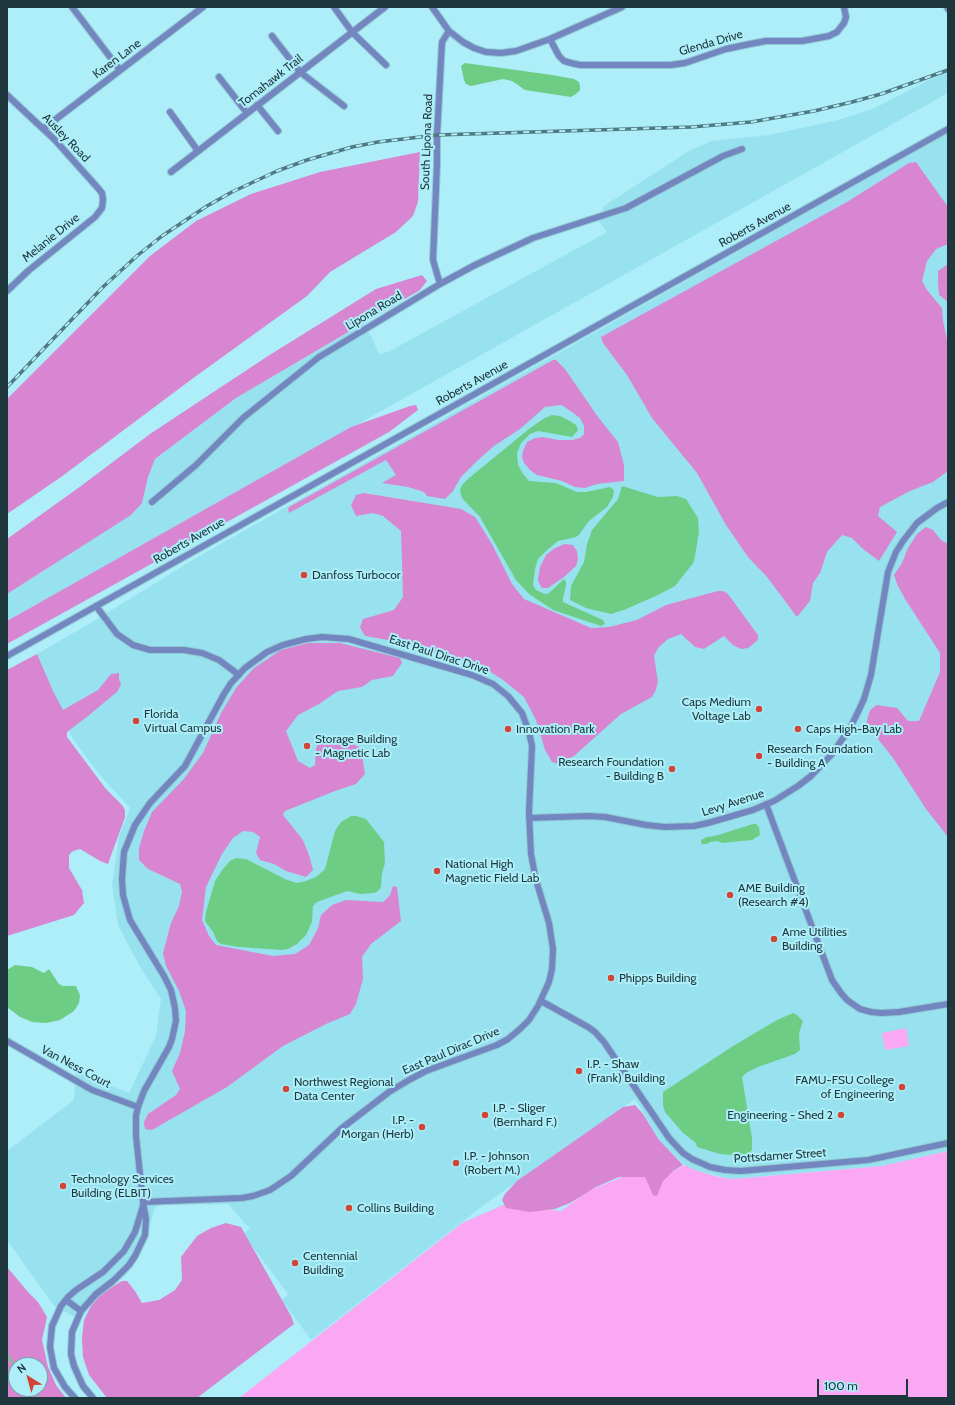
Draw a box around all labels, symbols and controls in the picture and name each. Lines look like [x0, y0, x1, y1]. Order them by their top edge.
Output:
street label: Glenda Drive [677, 27, 745, 59]
street label: Karen Lane [90, 36, 144, 82]
street label: Tomahawk Trail [236, 52, 306, 110]
street label: South Lipona Road [418, 94, 436, 190]
street label: Ausley Road [39, 111, 93, 165]
street label: Roberts Avenue [717, 199, 793, 251]
street label: Melanie Drive [20, 211, 82, 265]
street label: Lipona Road [343, 289, 405, 333]
street label: Roberts Avenue [434, 357, 510, 409]
street label: Roberts Avenue [151, 515, 227, 567]
place label: Danfoss Turbocor [312, 568, 401, 582]
marker: Danfoss Turbocor [299, 570, 309, 580]
street label: East Paul Dirac Drive [387, 632, 491, 678]
place label: Caps Medium Voltage Lab [682, 695, 751, 723]
marker: Caps Medium Voltage Lab [754, 704, 764, 714]
place label: Florida Virtual Campus [144, 707, 221, 735]
marker: Florida Virtual Campus [131, 716, 141, 726]
place label: Innovation Park [516, 722, 595, 736]
place label: Caps High-Bay Lab [806, 722, 902, 736]
marker: Innovation Park [503, 724, 513, 734]
marker: Caps High-Bay Lab [793, 724, 803, 734]
place label: Storage Building - Magnetic Lab [315, 732, 397, 760]
marker: Storage Building - Magnetic Lab [302, 741, 312, 751]
place label: Research Foundation - Building A [767, 742, 873, 770]
marker: Research Foundation - Building A [754, 751, 764, 761]
place label: Research Foundation - Building B [558, 755, 664, 783]
marker: Research Foundation - Building B [667, 764, 677, 774]
street label: Levy Avenue [700, 786, 766, 820]
place label: National High Magnetic Field Lab [445, 857, 539, 885]
marker: National High Magnetic Field Lab [432, 866, 442, 876]
place label: AME Building (Research #4) [738, 881, 809, 909]
marker: AME Building (Research #4) [725, 890, 735, 900]
place label: Ame Utilities Building [782, 925, 847, 953]
marker: Ame Utilities Building [769, 934, 779, 944]
place label: Phipps Building [619, 971, 696, 985]
marker: Phipps Building [606, 973, 616, 983]
street label: East Paul Dirac Drive [400, 1024, 502, 1078]
street label: Van Ness Court [39, 1043, 113, 1091]
place label: I.P. - Shaw (Frank) Building [587, 1057, 665, 1085]
marker: I.P. - Shaw (Frank) Building [574, 1066, 584, 1076]
place label: FAMU-FSU College of Engineering [795, 1073, 894, 1101]
place label: Northwest Regional Data Center [294, 1075, 393, 1103]
marker: FAMU-FSU College of Engineering [897, 1082, 907, 1092]
marker: Northwest Regional Data Center [281, 1084, 291, 1094]
place label: I.P. - Sliger (Bernhard F.) [493, 1101, 557, 1129]
place label: Engineering - Shed 2 [727, 1108, 833, 1122]
marker: I.P. - Sliger (Bernhard F.) [480, 1110, 490, 1120]
marker: Engineering - Shed 2 [836, 1110, 846, 1120]
place label: I.P. - Morgan (Herb) [341, 1113, 414, 1141]
marker: I.P. - Morgan (Herb) [417, 1122, 427, 1132]
street label: Pottsdamer Street [733, 1146, 827, 1166]
place label: I.P. - Johnson (Robert M.) [464, 1149, 529, 1177]
marker: I.P. - Johnson (Robert M.) [451, 1158, 461, 1168]
place label: Technology Services Building (ELBIT) [71, 1172, 174, 1200]
marker: Technology Services Building (ELBIT) [58, 1181, 68, 1191]
place label: Collins Building [357, 1201, 434, 1215]
marker: Collins Building [344, 1203, 354, 1213]
place label: Centennial Building [303, 1249, 358, 1277]
marker: Centennial Building [290, 1258, 300, 1268]
north arrow [8, 1357, 48, 1397]
text: N [14, 1360, 29, 1376]
scale bar [819, 1371, 910, 1397]
text: 100 m [824, 1378, 858, 1393]

